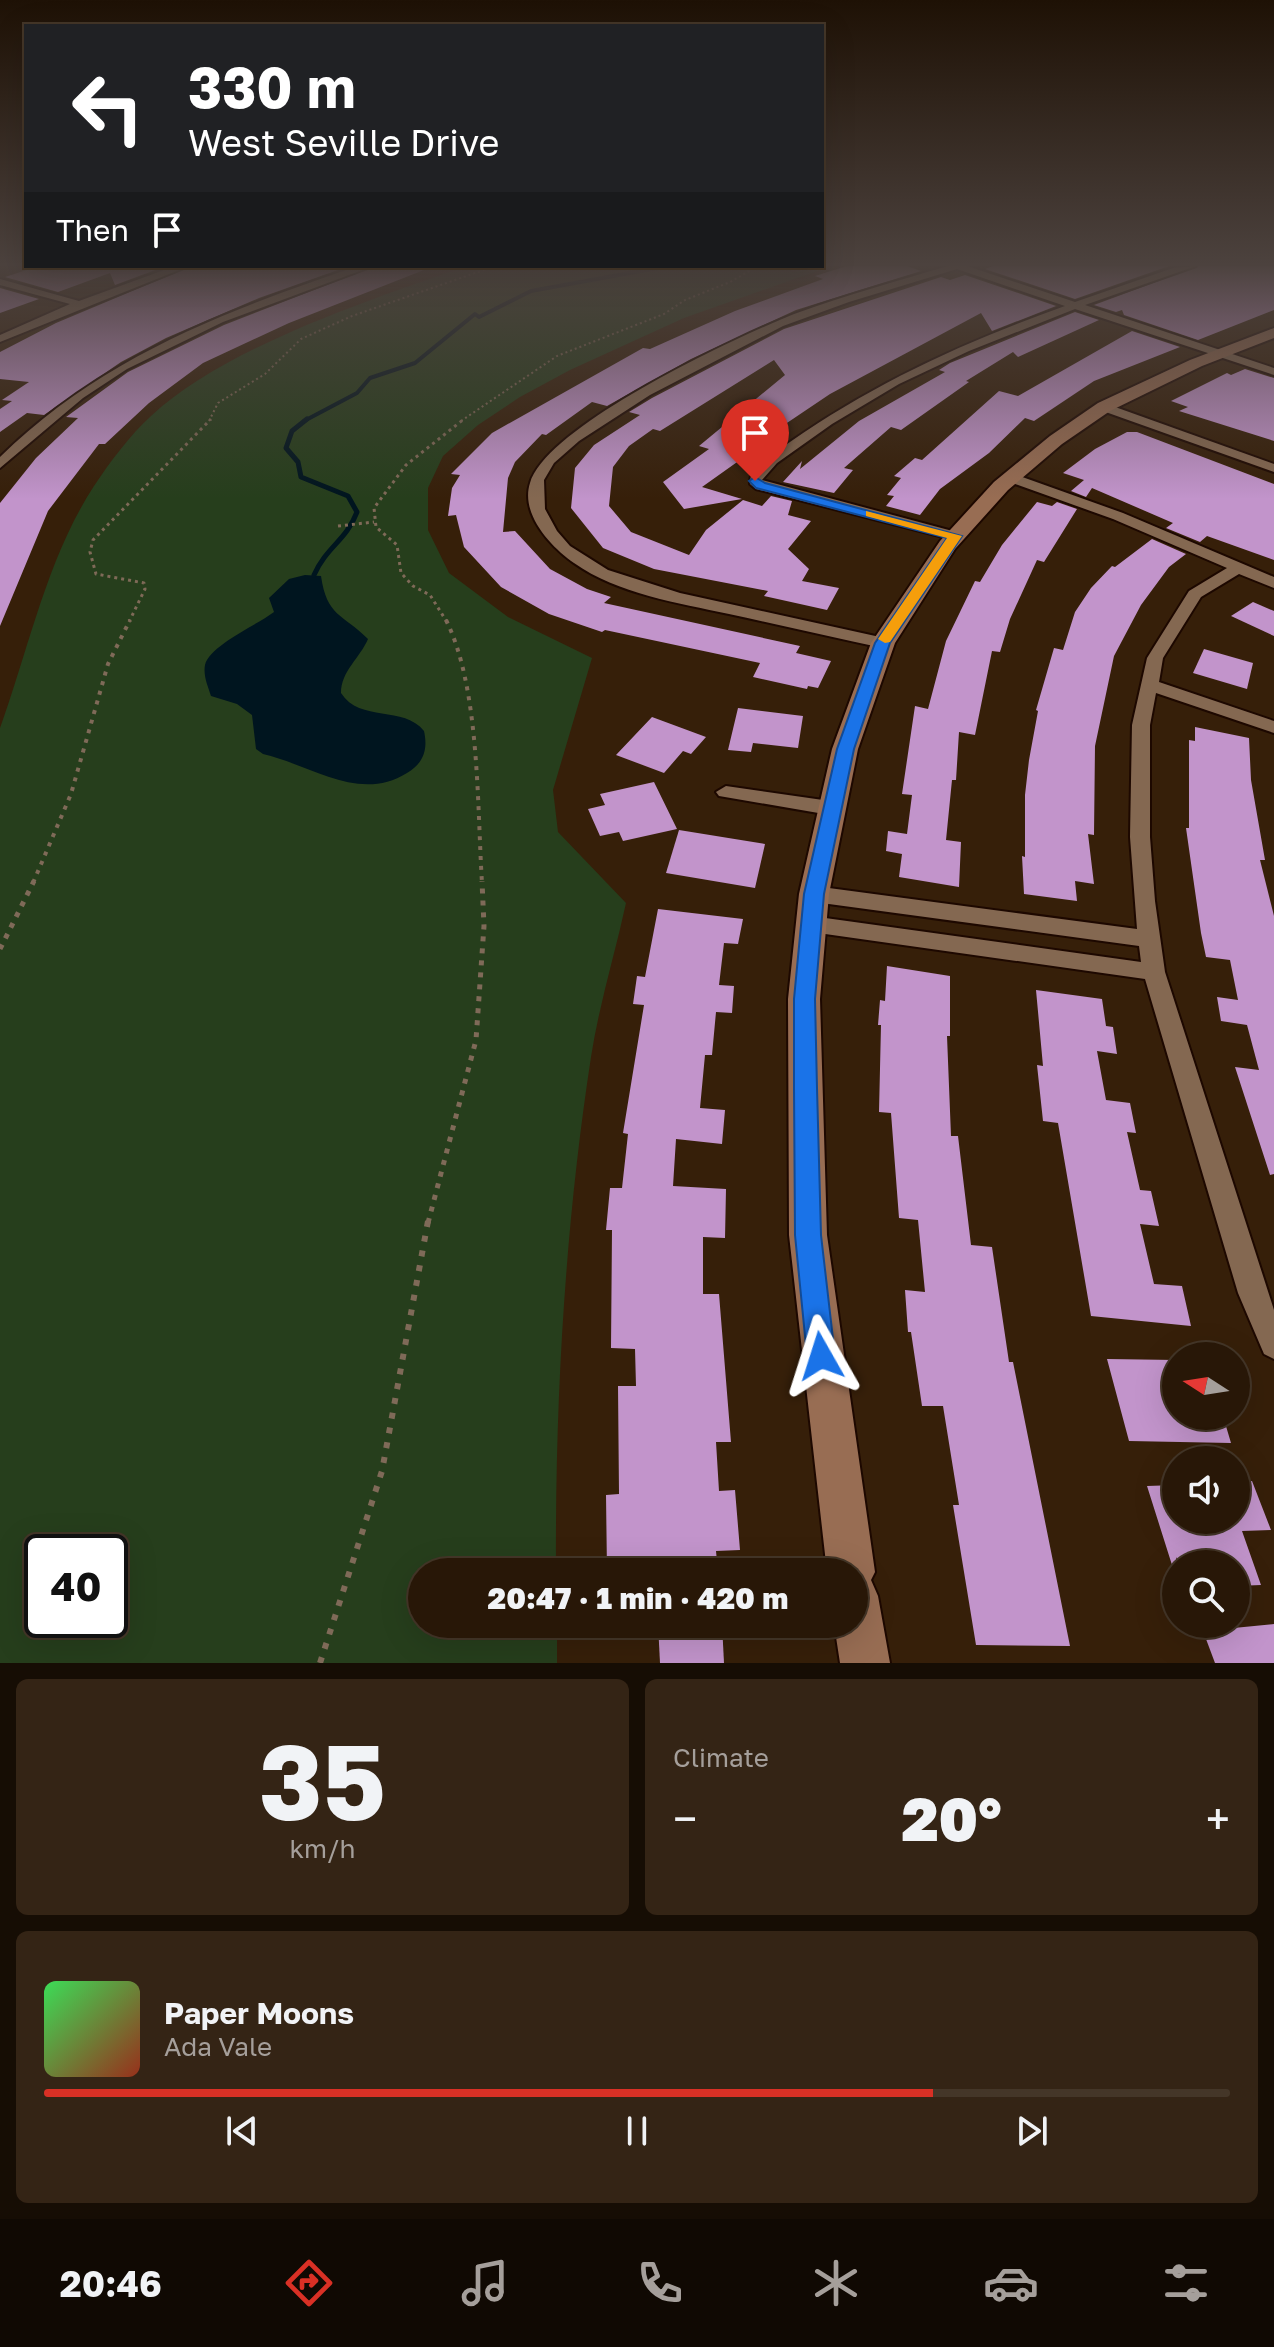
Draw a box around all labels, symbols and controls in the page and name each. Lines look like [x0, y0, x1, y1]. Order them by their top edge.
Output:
text: 330 m [188, 53, 356, 120]
icon: left [56, 56, 160, 160]
text: West Seville Drive [188, 121, 499, 164]
icon: arrive [145, 208, 189, 252]
text: Then [56, 212, 129, 248]
pin [721, 399, 789, 481]
icon: arrive [733, 411, 777, 455]
position arrow [779, 1314, 863, 1398]
north arrow [1162, 1342, 1250, 1430]
map controls [1162, 1342, 1250, 1638]
button: sound [1162, 1446, 1250, 1534]
speed limit sign: 40 [24, 1534, 128, 1638]
button: search [1162, 1550, 1250, 1638]
text: 20:47 · 1 min · 420 m [488, 1580, 788, 1616]
text: 35 [259, 1718, 386, 1843]
text: Climate [673, 1742, 769, 1773]
text: 20° [901, 1782, 1002, 1854]
text: − [673, 1792, 697, 1845]
text: + [1206, 1792, 1230, 1845]
text: km/h [289, 1833, 356, 1864]
text: Paper Moons [164, 1995, 354, 2031]
text: Ada Vale [164, 2031, 272, 2062]
icon: previous [220, 2109, 264, 2153]
icon: pause [615, 2109, 659, 2153]
icon: next [1010, 2109, 1054, 2153]
icon: directions [281, 2255, 337, 2311]
icon: music [457, 2255, 513, 2311]
icon: phone [632, 2255, 688, 2311]
icon: climate [808, 2255, 864, 2311]
icon: car [983, 2255, 1039, 2311]
icon: filters [1158, 2255, 1214, 2311]
text: 20:46 [60, 2262, 162, 2305]

